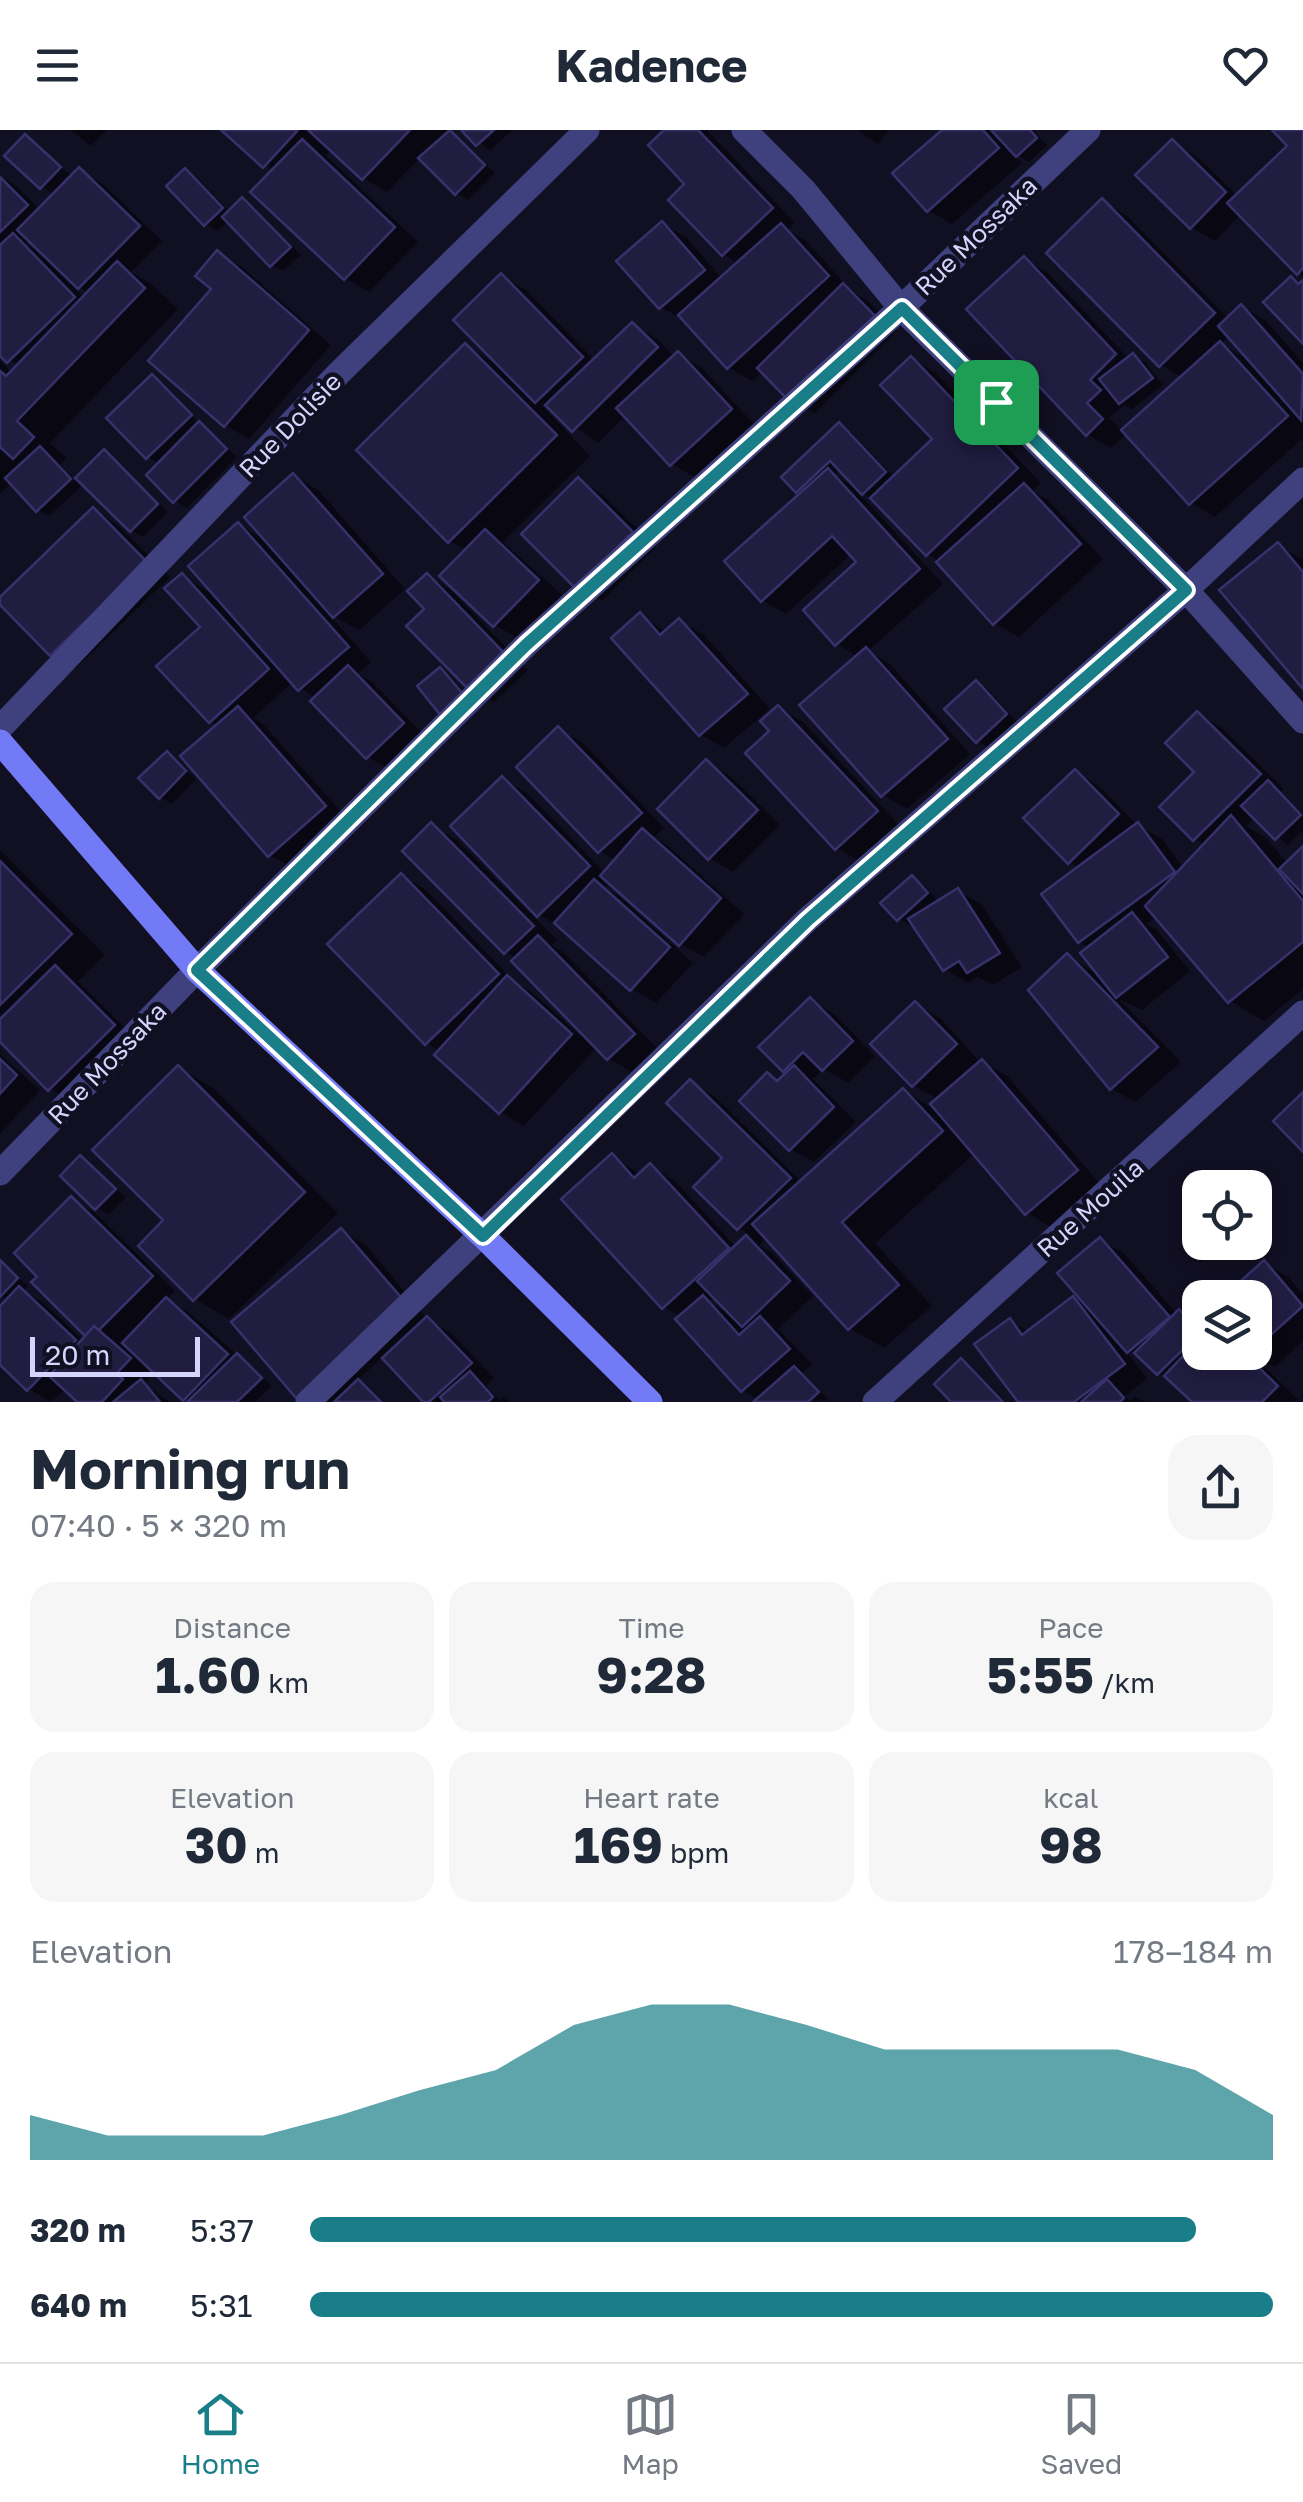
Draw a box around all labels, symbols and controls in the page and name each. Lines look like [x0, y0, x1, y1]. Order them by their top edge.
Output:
icon: menu [30, 38, 85, 93]
text: Kadence [555, 38, 748, 92]
icon: heart [1218, 38, 1273, 93]
street label: Rue Mossaka [908, 170, 1043, 301]
pin [954, 360, 1039, 445]
street label: Rue Dolisie [232, 366, 347, 484]
icon: arrive [969, 375, 1024, 430]
street label: Rue Mossaka [41, 995, 172, 1130]
street label: Rue Mouila [1030, 1152, 1149, 1264]
map controls [1182, 1170, 1272, 1370]
button: locate [1182, 1170, 1272, 1260]
button: layers [1182, 1280, 1272, 1370]
scale bar [30, 1332, 200, 1376]
text: 20 m [45, 1338, 110, 1371]
text: Morning run [30, 1435, 350, 1501]
button: share [1168, 1435, 1273, 1540]
text: 07:40 · 5 × 320 m [30, 1506, 287, 1544]
text: Distance [173, 1611, 291, 1644]
text: Time [619, 1611, 684, 1644]
text: Pace [1038, 1611, 1104, 1644]
text: 1.60 [155, 1644, 261, 1704]
text: 9:28 [596, 1644, 707, 1704]
text: 5:55 [987, 1644, 1094, 1704]
text: km [261, 1666, 309, 1699]
text: /km [1094, 1666, 1155, 1699]
text: Elevation [170, 1781, 294, 1814]
text: Heart rate [583, 1781, 720, 1814]
text: kcal [1043, 1781, 1098, 1814]
text: 30 [185, 1814, 248, 1874]
text: 169 [574, 1814, 663, 1874]
text: 98 [1039, 1814, 1103, 1874]
text: m [248, 1836, 280, 1869]
text: bpm [663, 1836, 729, 1869]
text: Elevation [30, 1932, 172, 1970]
text: 178–184 m [1113, 1932, 1273, 1970]
text: 320 m [30, 2211, 126, 2249]
text: 5:37 [190, 2211, 254, 2249]
text: 640 m [30, 2286, 127, 2324]
text: 5:31 [190, 2286, 252, 2324]
tab: Home [181, 2387, 260, 2480]
tab: Map [622, 2387, 679, 2480]
tab: Saved [1040, 2387, 1122, 2480]

